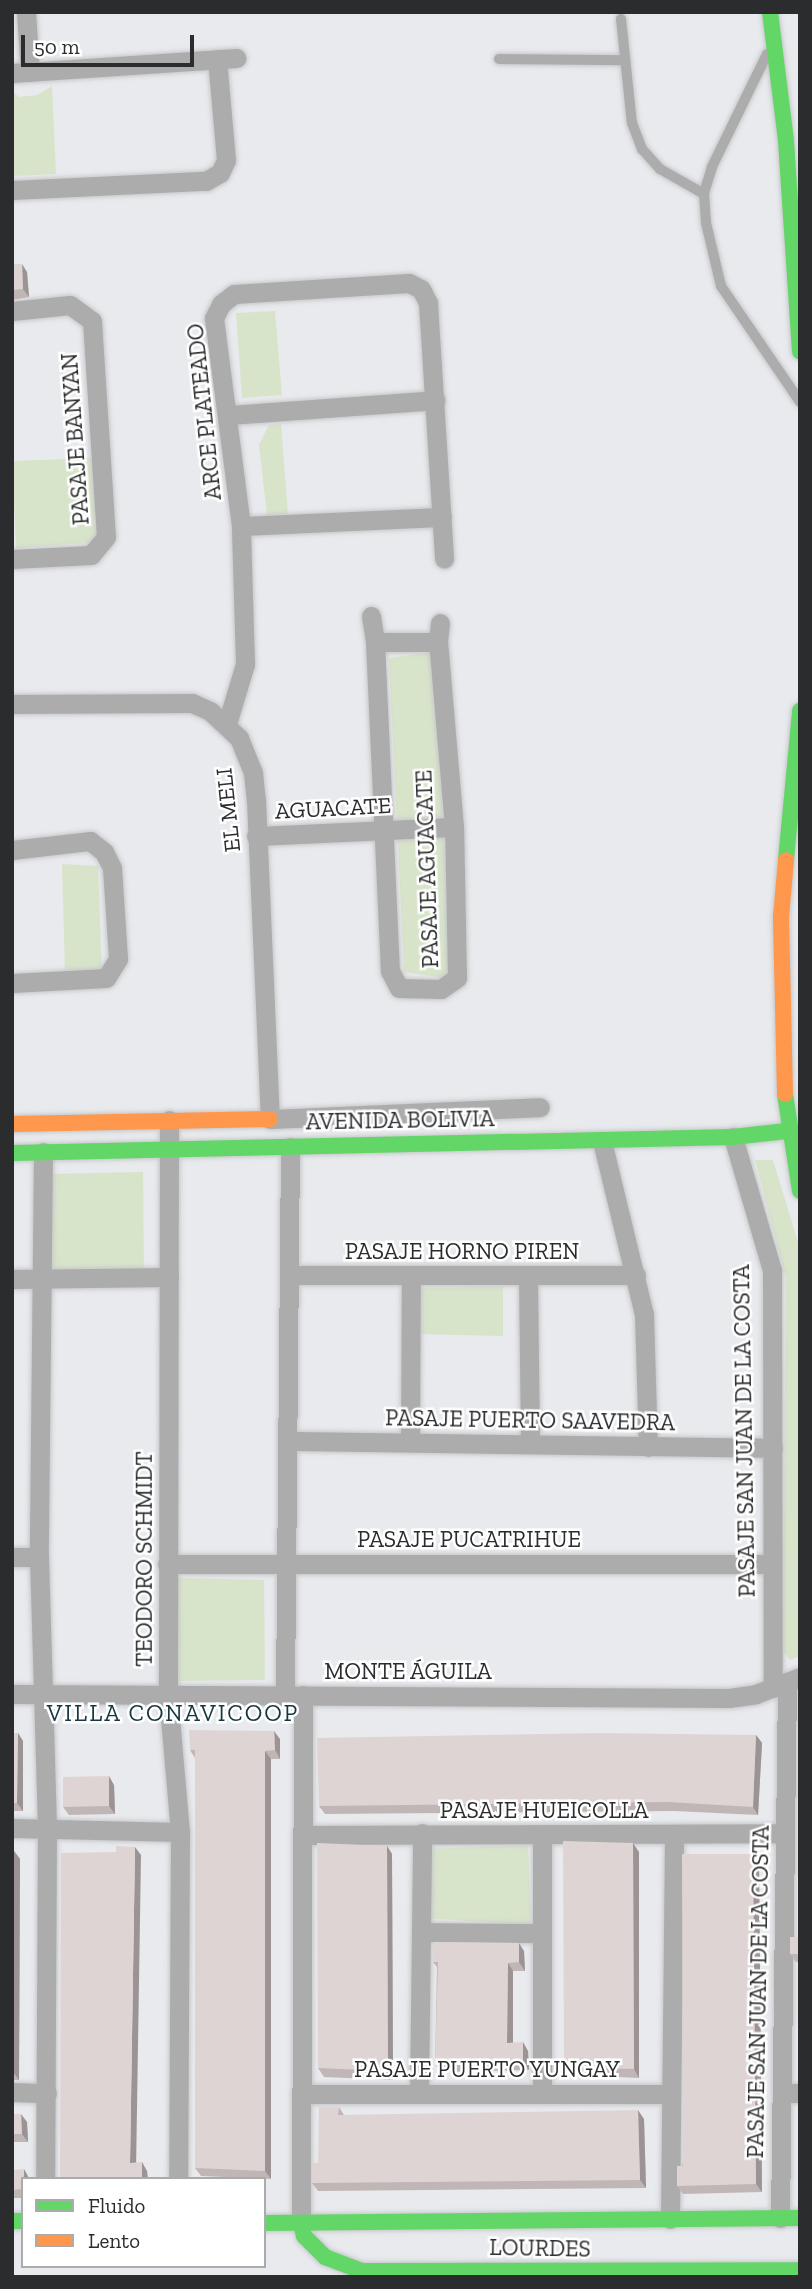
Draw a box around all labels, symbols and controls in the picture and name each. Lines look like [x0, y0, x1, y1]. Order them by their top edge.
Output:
scale bar [24, 21, 198, 65]
text: 50 m [34, 34, 80, 59]
street label: ARCE PLATEADO [181, 322, 227, 502]
street label: PASAJE BANYAN [55, 352, 95, 526]
street label: EL MELI [210, 766, 246, 854]
street label: PASAJE AGUACATE [410, 769, 444, 969]
street label: AGUACATE [274, 791, 392, 825]
street label: AVENIDA BOLIVIA [305, 1105, 495, 1135]
street label: PASAJE HORNO PIREN [345, 1237, 579, 1265]
street label: PASAJE SAN JUAN DE LA COSTA [727, 1264, 761, 1598]
street label: PASAJE PUERTO SAAVEDRA [385, 1404, 675, 1436]
street label: TEODORO SCHMIDT [130, 1451, 158, 1667]
street label: PASAJE PUCATRIHUE [357, 1525, 581, 1553]
street label: MONTE ÁGUILA [324, 1657, 492, 1685]
district label: VILLA CONAVICOOP [48, 1699, 298, 1727]
street label: PASAJE HUEICOLLA [440, 1796, 648, 1824]
street label: PASAJE SAN JUAN DE LA COSTA [741, 1825, 775, 2159]
street label: PASAJE PUERTO YUNGAY [354, 2055, 620, 2083]
legend [21, 2177, 266, 2268]
text: Fluido [88, 2193, 145, 2218]
text: Lento [88, 2228, 140, 2253]
street label: LOURDES [489, 2233, 591, 2263]

